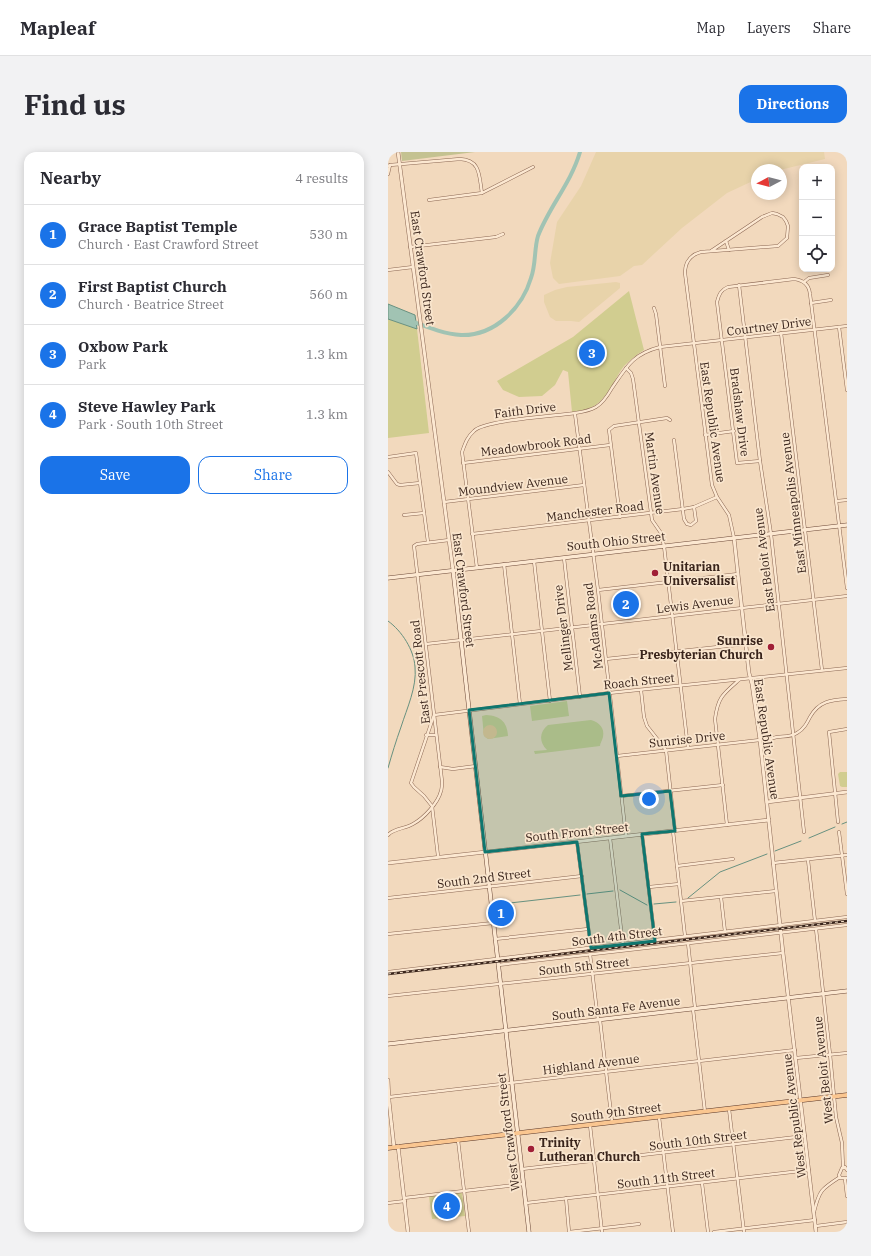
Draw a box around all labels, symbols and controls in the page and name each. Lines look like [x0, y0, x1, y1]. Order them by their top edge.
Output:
text: Mapleaf [20, 16, 95, 40]
text: Map [697, 19, 725, 37]
text: Layers [747, 19, 791, 37]
text: Share [813, 19, 851, 37]
button: Directions [739, 85, 847, 123]
text: Find us [24, 86, 126, 123]
north arrow [751, 164, 787, 200]
map controls [799, 164, 835, 272]
button: + [799, 164, 835, 200]
text: Nearby [40, 167, 101, 189]
text: 4 results [295, 170, 348, 187]
button: − [799, 200, 835, 236]
street label: East Crawford Street [408, 210, 438, 326]
text: Grace Baptist Temple [78, 217, 237, 236]
text: 1 [49, 226, 57, 243]
text: 530 m [309, 226, 348, 243]
text: Church · East Crawford Street [78, 236, 259, 253]
button: locate [799, 236, 835, 272]
text: First Baptist Church [78, 277, 227, 296]
text: 2 [49, 286, 57, 303]
text: 560 m [309, 286, 348, 303]
text: Church · Beatrice Street [78, 296, 224, 313]
street label: Courtney Drive [726, 313, 812, 339]
text: Oxbow Park [78, 337, 168, 356]
pin: 3 [579, 338, 605, 368]
text: 3 [49, 346, 57, 363]
text: 1.3 km [306, 346, 348, 363]
text: Park [78, 356, 106, 373]
street label: East Republic Avenue [697, 361, 729, 483]
street label: Bradshaw Drive [727, 367, 753, 457]
text: Steve Hawley Park [78, 397, 216, 416]
street label: Faith Drive [493, 399, 557, 421]
text: 4 [49, 406, 57, 423]
text: 1.3 km [306, 406, 348, 423]
text: Park · South 10th Street [78, 416, 223, 433]
street label: Meadowbrook Road [480, 431, 592, 459]
street label: Martin Avenue [642, 431, 668, 515]
street label: East Minneapolis Avenue [777, 432, 809, 574]
button: Save [40, 456, 190, 494]
button: Share [198, 456, 348, 494]
street label: Moundview Avenue [457, 471, 569, 499]
street label: Manchester Road [545, 498, 645, 524]
street label: East Beloit Avenue [750, 507, 778, 613]
street label: South Ohio Street [566, 528, 666, 554]
street label: East Crawford Street [450, 532, 478, 648]
place label: Unitarian Universalist [663, 559, 735, 588]
marker: Unitarian Universalist [650, 568, 660, 578]
street label: McAdams Road [580, 582, 606, 670]
street label: Mellinger Drive [550, 584, 576, 672]
pin: 2 [613, 589, 639, 619]
street label: Lewis Avenue [656, 592, 734, 616]
street label: East Prescott Road [407, 619, 433, 725]
place label: Sunrise Presbyterian Church [639, 633, 763, 662]
marker: Sunrise Presbyterian Church [766, 642, 776, 652]
street label: Roach Street [603, 670, 675, 692]
street label: East Republic Avenue [751, 678, 783, 800]
street label: Sunrise Drive [648, 728, 726, 750]
your location [639, 789, 659, 809]
street label: South Front Street [525, 819, 629, 845]
street label: South 2nd Street [436, 865, 532, 891]
pin: 1 [488, 898, 514, 928]
street label: South 4th Street [571, 923, 663, 949]
street label: South 5th Street [538, 954, 630, 978]
street label: South Santa Fe Avenue [551, 993, 681, 1023]
street label: West Beloit Avenue [810, 1015, 836, 1125]
street label: Highland Avenue [542, 1051, 640, 1077]
street label: West Republic Avenue [779, 1053, 809, 1179]
street label: West Crawford Street [493, 1072, 523, 1192]
street label: South 9th Street [570, 1099, 662, 1125]
street label: South 10th Street [648, 1127, 748, 1153]
place label: Trinity Lutheran Church [539, 1135, 641, 1164]
marker: Trinity Lutheran Church [526, 1144, 536, 1154]
street label: South 11th Street [616, 1165, 716, 1191]
pin: 4 [434, 1191, 460, 1221]

